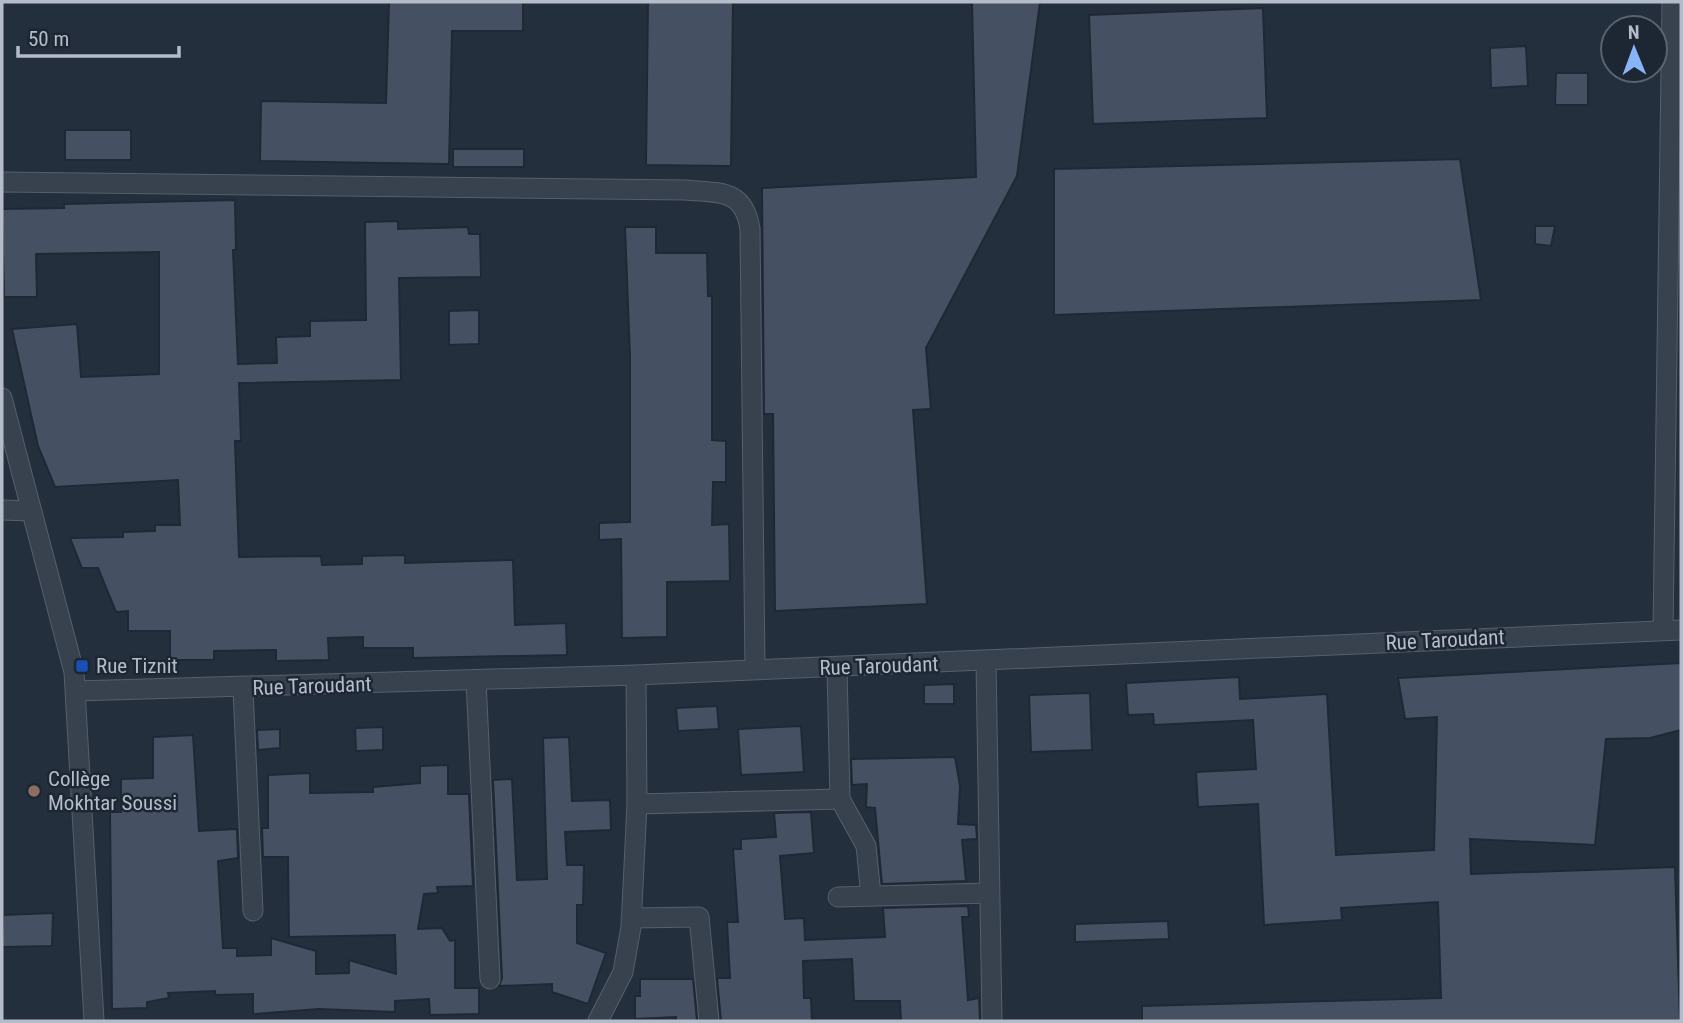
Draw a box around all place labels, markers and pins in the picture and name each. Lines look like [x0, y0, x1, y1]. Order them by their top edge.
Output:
place label: Rue Tiznit [96, 654, 178, 678]
marker: Rue Tiznit [74, 658, 90, 674]
place label: Collège Mokhtar Soussi [48, 767, 177, 815]
marker: Collège Mokhtar Soussi [26, 783, 42, 799]

